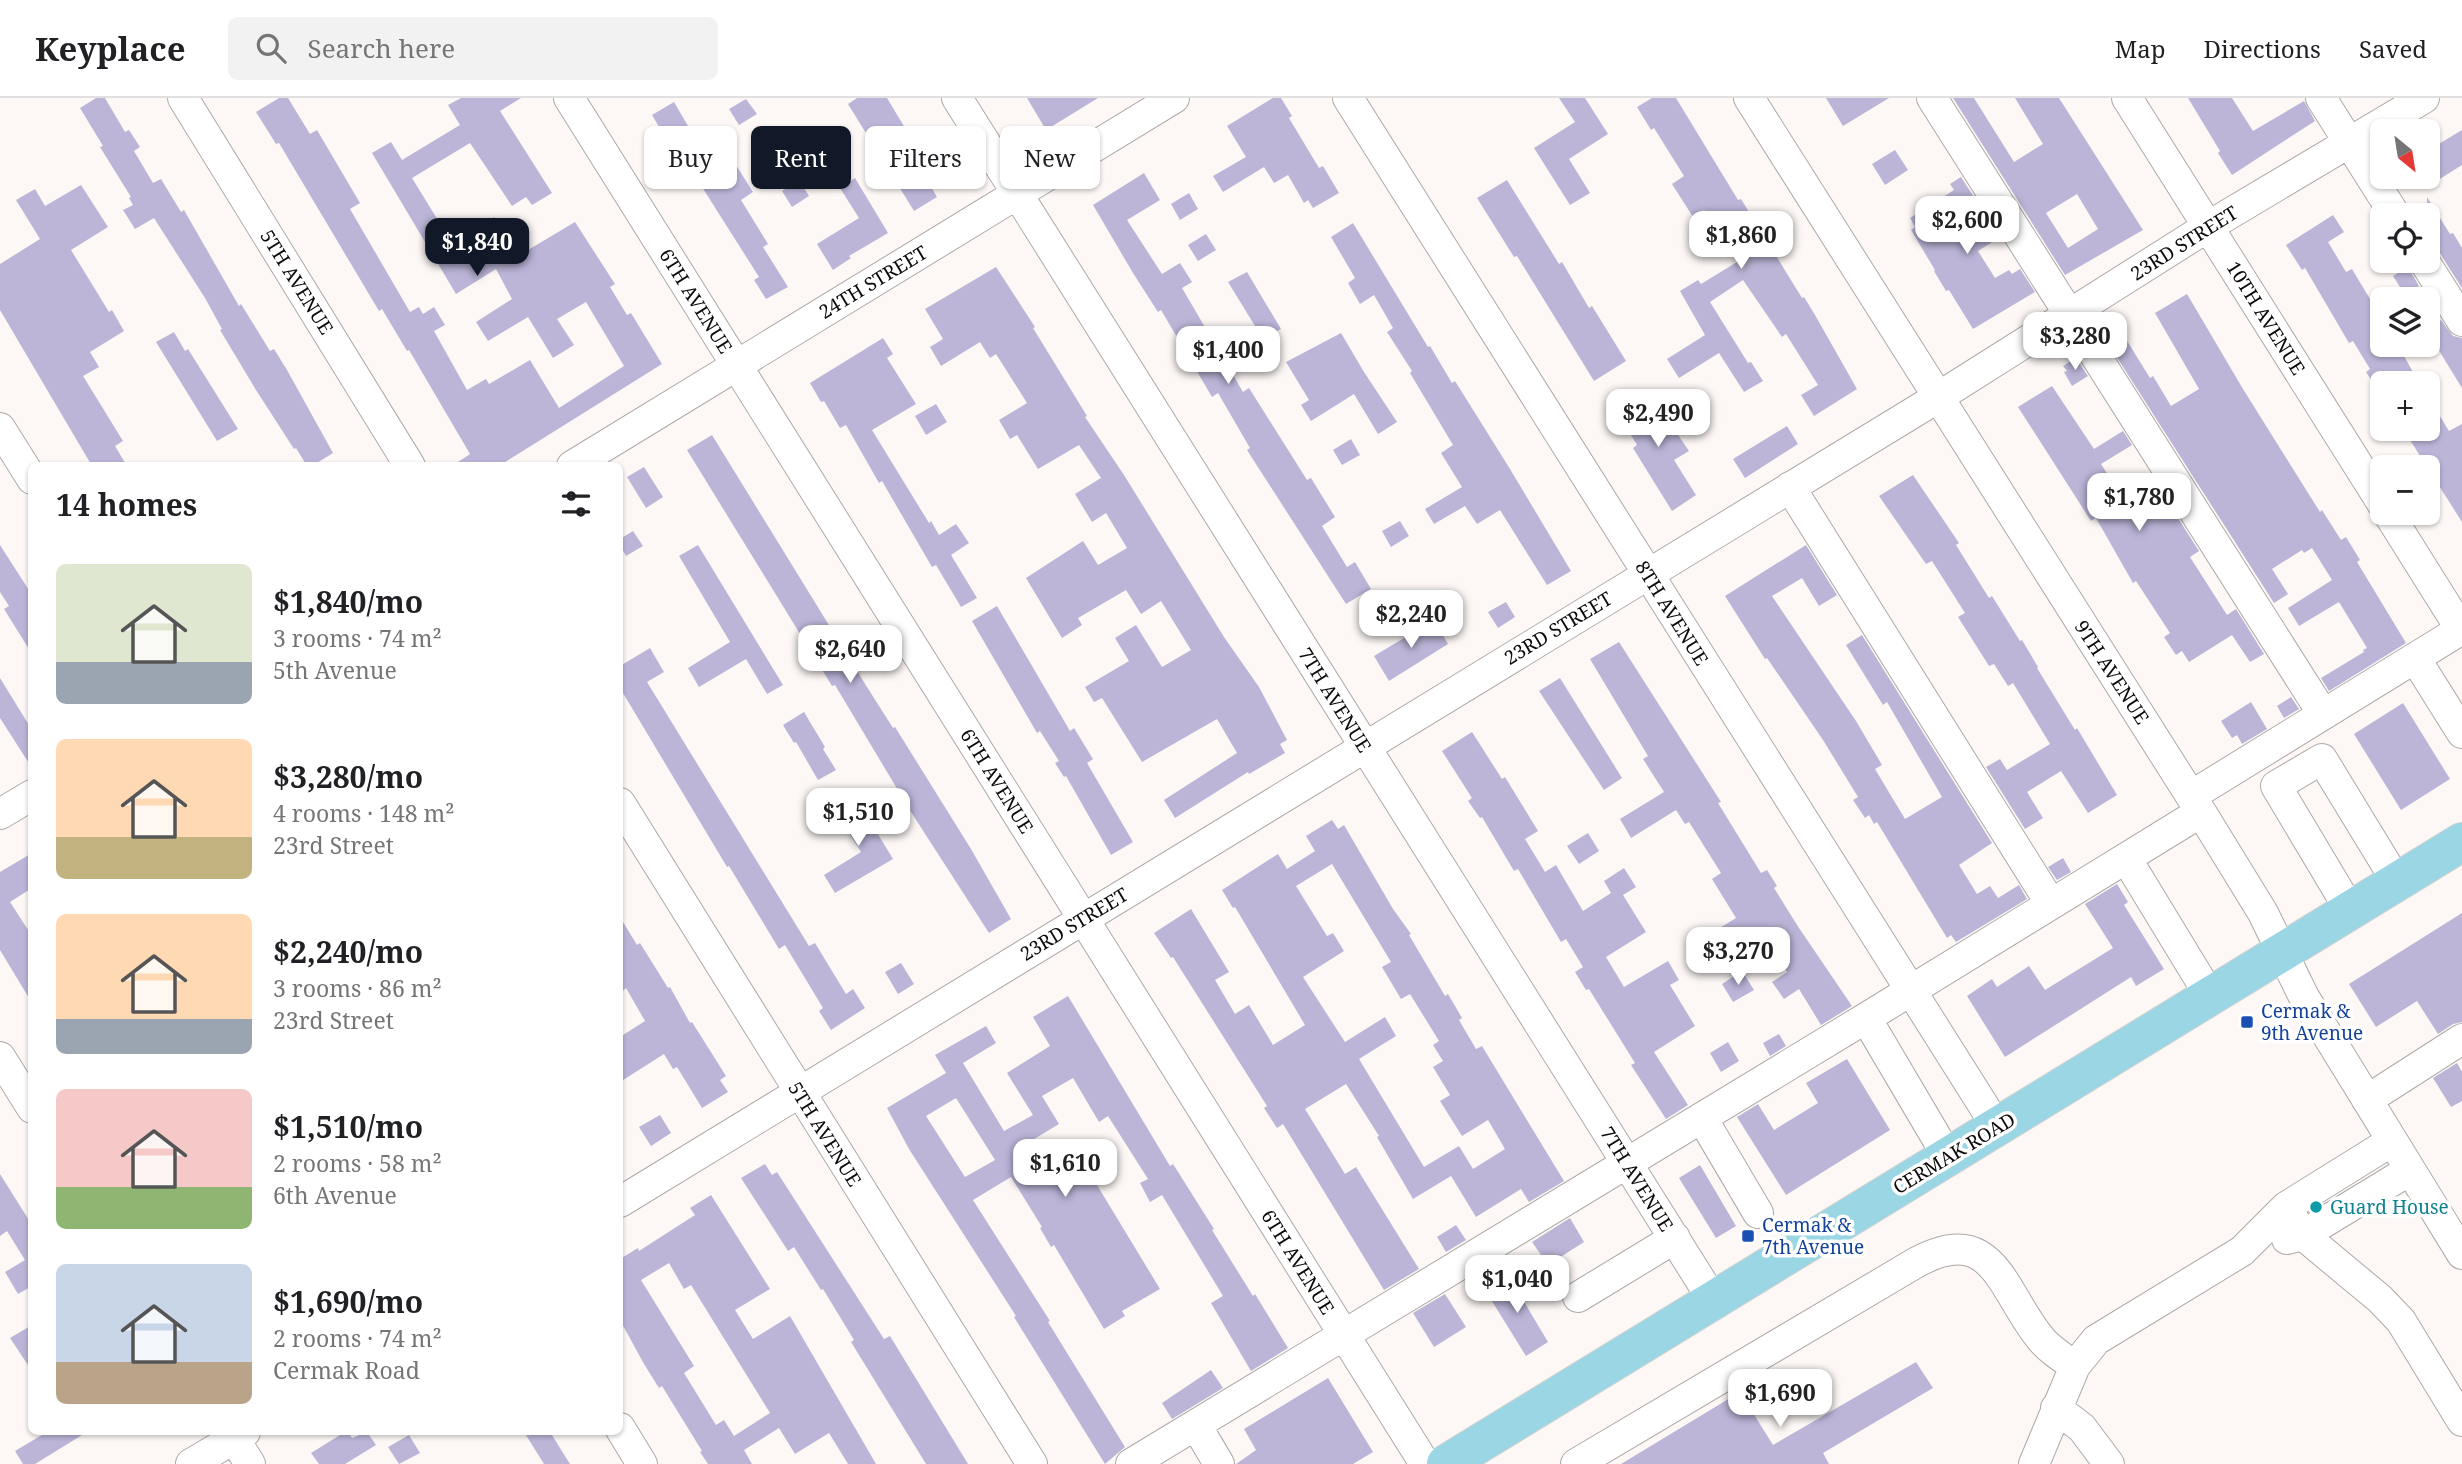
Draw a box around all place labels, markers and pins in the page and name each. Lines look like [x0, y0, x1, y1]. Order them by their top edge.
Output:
pin: $2,600 [1910, 197, 2024, 256]
pin: $1,860 [1684, 212, 1798, 271]
pin: $1,840 [420, 218, 534, 278]
pin: $3,280 [2018, 313, 2132, 372]
pin: $1,400 [1171, 327, 1285, 386]
pin: $2,490 [1601, 390, 1715, 449]
pin: $1,780 [2082, 474, 2196, 533]
pin: $2,240 [1354, 590, 1468, 650]
pin: $2,640 [793, 626, 907, 685]
pin: $1,510 [801, 788, 915, 848]
pin: $3,270 [1681, 928, 1795, 987]
place label: Cermak & 9th Avenue [2261, 998, 2363, 1046]
marker: Cermak & 9th Avenue [2239, 1014, 2255, 1030]
pin: $1,610 [1008, 1140, 1122, 1199]
place label: Guard House [2330, 1194, 2449, 1220]
marker: Guard House [2308, 1199, 2324, 1215]
place label: Cermak & 7th Avenue [1762, 1212, 1864, 1260]
marker: Cermak & 7th Avenue [1740, 1228, 1756, 1244]
pin: $1,040 [1460, 1256, 1574, 1315]
pin: $1,690 [1723, 1370, 1837, 1429]

